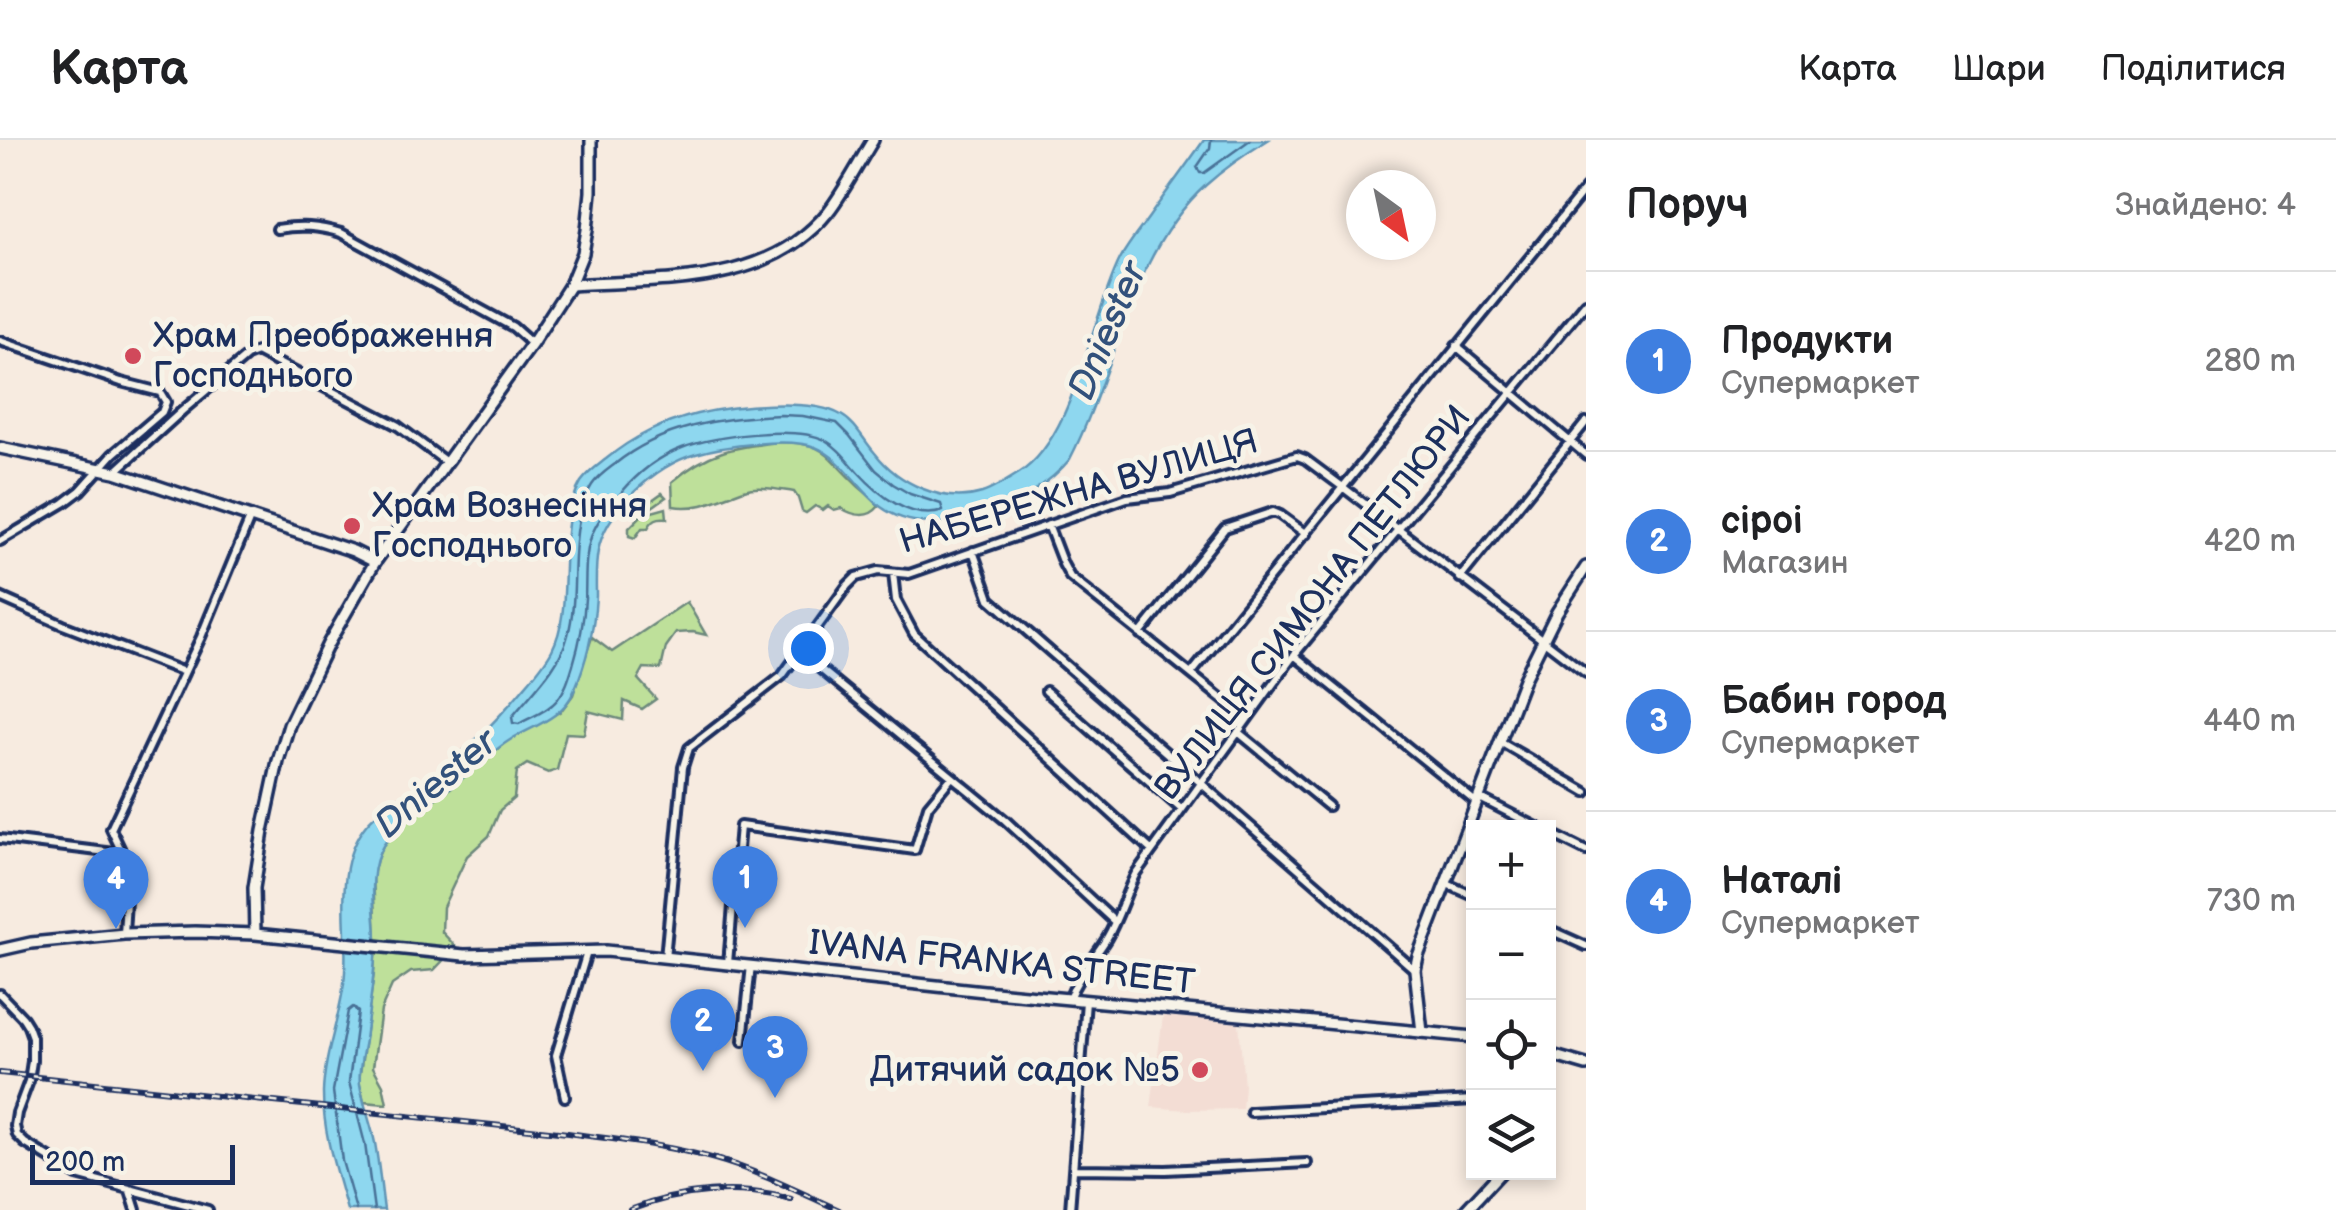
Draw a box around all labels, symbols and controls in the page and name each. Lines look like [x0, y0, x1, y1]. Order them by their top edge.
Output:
text: Карта [50, 41, 188, 98]
text: Карта [1798, 48, 1897, 91]
text: Шари [1952, 48, 2046, 91]
text: Поділитися [2101, 48, 2286, 91]
north arrow [1346, 170, 1436, 260]
text: Поруч [1626, 180, 1749, 231]
text: Знайдено: 4 [2115, 186, 2296, 225]
water label: Dniester [1059, 253, 1158, 407]
place label: Храм Преображення Господнього [153, 315, 493, 398]
text: Продукти [1721, 319, 1893, 364]
text: 1 [1652, 342, 1665, 381]
text: 280 m [2205, 342, 2296, 381]
marker: Храм Преображення Господнього [122, 345, 144, 367]
text: Супермаркет [1721, 364, 1920, 403]
street label: ВУЛИЦЯ СИМОНА ПЕТЛЮРИ [1146, 397, 1480, 809]
street label: НАБЕРЕЖНА ВУЛИЦЯ [895, 420, 1263, 564]
place label: Храм Вознесіння Господнього [372, 485, 647, 568]
text: сіроі [1721, 499, 1803, 544]
marker: Храм Вознесіння Господнього [341, 515, 363, 537]
text: 2 [1649, 522, 1668, 561]
text: 420 m [2204, 522, 2296, 561]
text: Магазин [1721, 544, 1849, 583]
your location [783, 623, 834, 674]
text: Бабин город [1721, 679, 1946, 724]
text: 3 [1649, 702, 1668, 741]
text: 440 m [2203, 702, 2296, 741]
water label: Dniester [366, 719, 508, 848]
text: Супермаркет [1721, 724, 1920, 763]
map controls [1466, 820, 1556, 1180]
button: + [1466, 820, 1556, 910]
pin: 4 [84, 846, 148, 929]
pin: 1 [712, 846, 778, 928]
text: Наталi [1721, 859, 1842, 904]
text: 4 [1649, 882, 1668, 921]
text: 730 m [2207, 882, 2296, 921]
text: Супермаркет [1721, 904, 1920, 943]
button: − [1466, 910, 1556, 1000]
street label: IVANA FRANKA STREET [807, 921, 1197, 1005]
pin: 2 [670, 988, 736, 1071]
button: locate [1466, 1000, 1556, 1090]
pin: 3 [742, 1016, 808, 1098]
place label: Дитячий садок №5 [870, 1049, 1180, 1092]
marker: Дитячий садок №5 [1189, 1059, 1211, 1081]
button: layers [1466, 1090, 1556, 1180]
scale bar [30, 1140, 235, 1184]
text: 200 m [45, 1146, 125, 1179]

